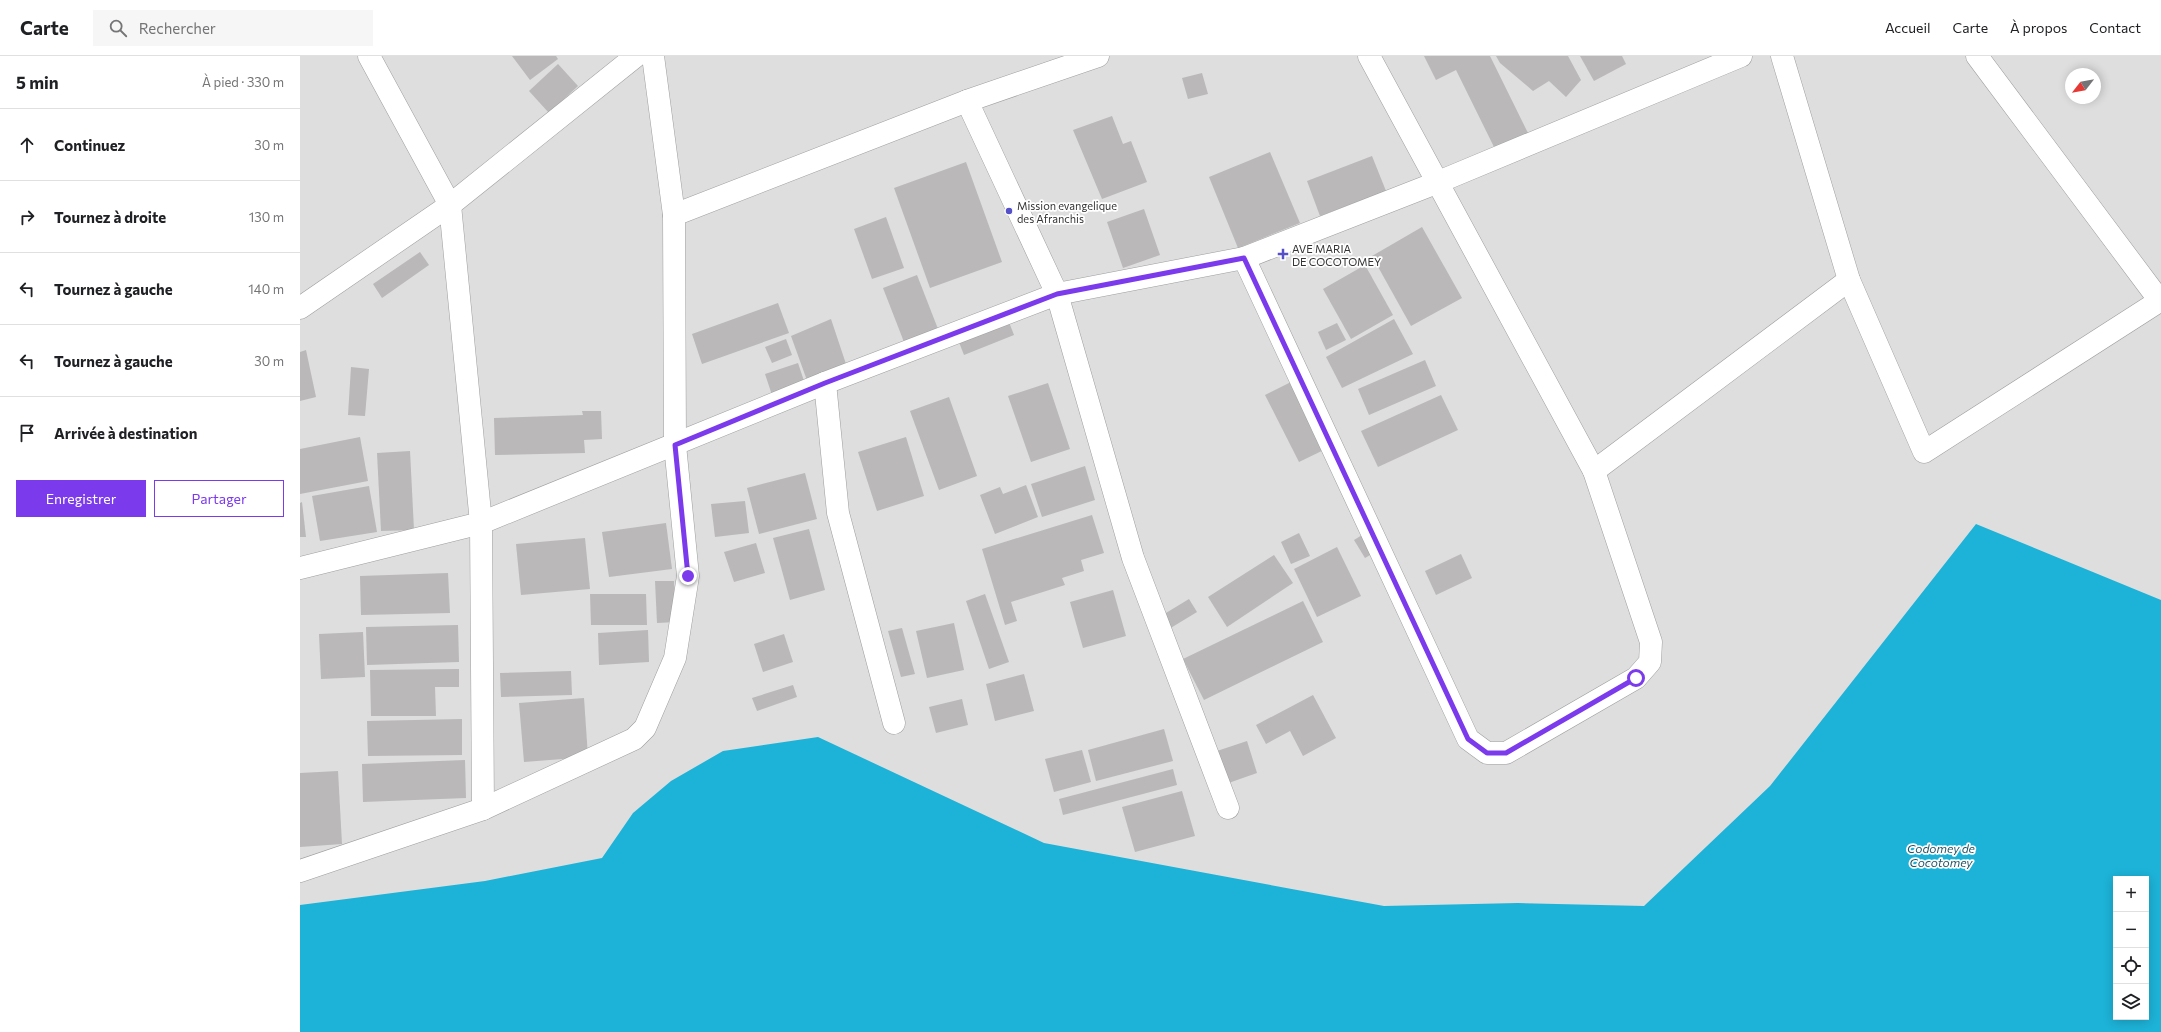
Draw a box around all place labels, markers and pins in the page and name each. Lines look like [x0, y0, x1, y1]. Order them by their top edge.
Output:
place label: Mission evangelique des Afranchis [1017, 199, 1117, 225]
marker: Mission evangelique des Afranchis [1004, 206, 1014, 216]
place label: AVE MARIA DE COCOTOMEY [1292, 242, 1381, 268]
marker: AVE MARIA DE COCOTOMEY [1277, 248, 1289, 260]

